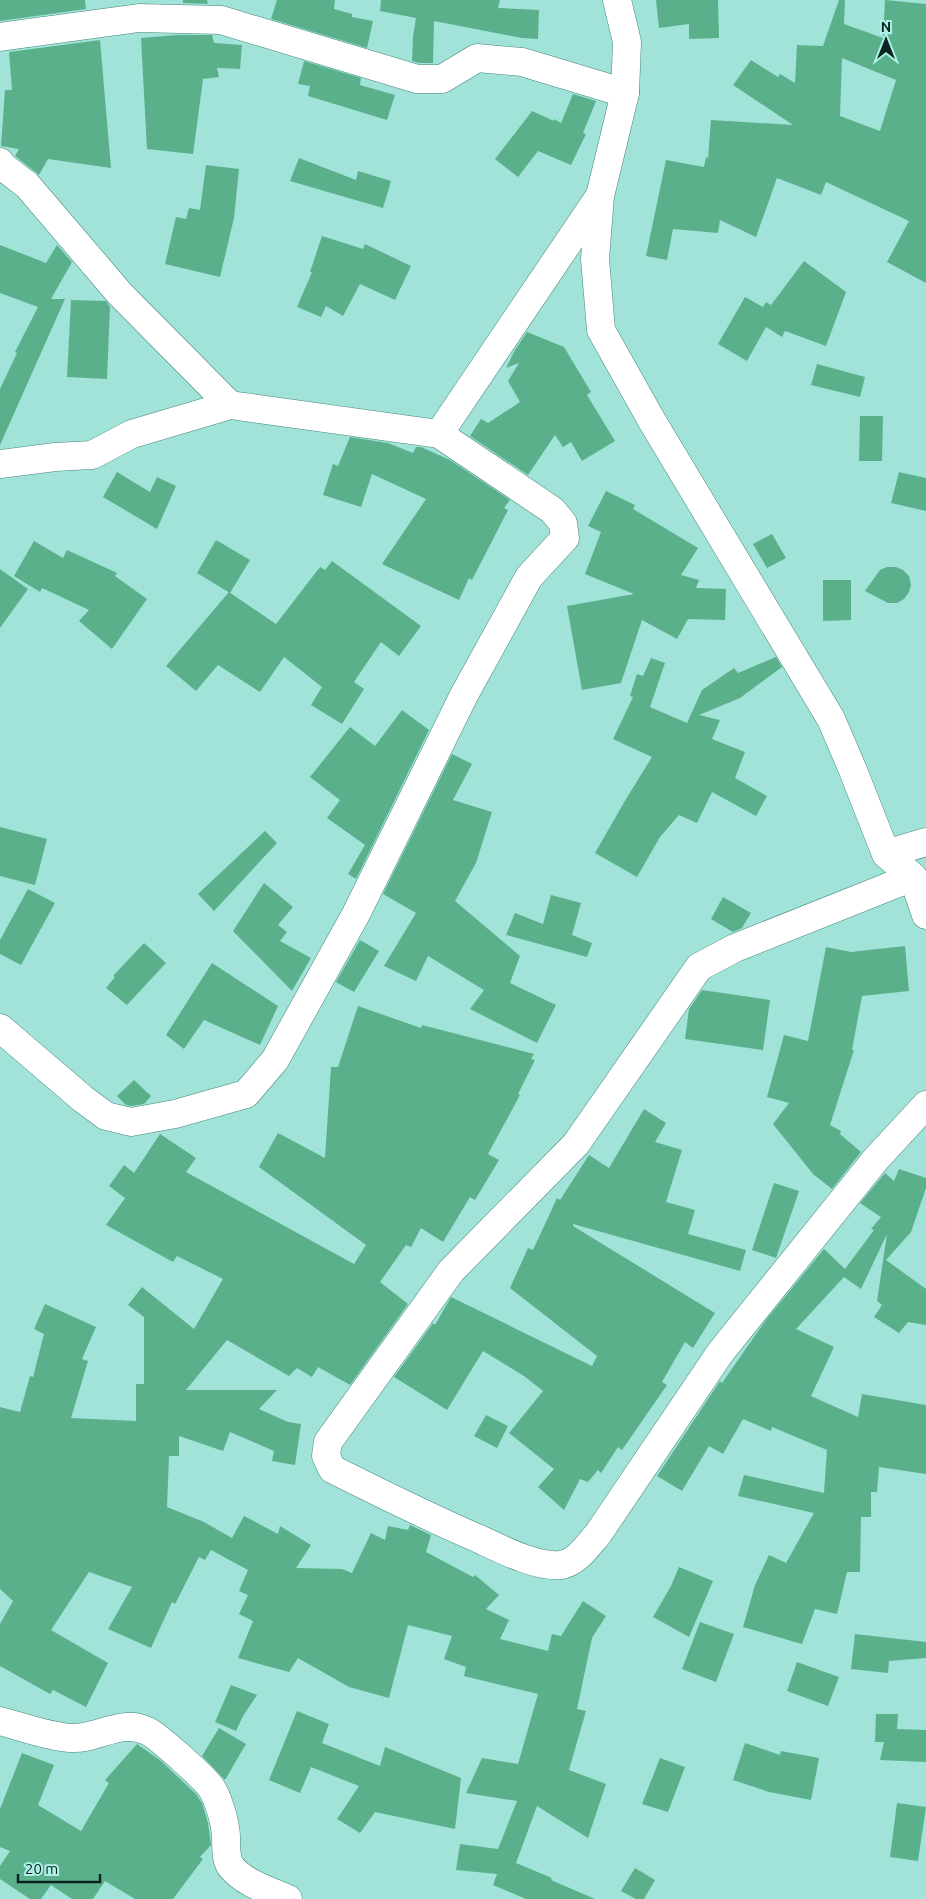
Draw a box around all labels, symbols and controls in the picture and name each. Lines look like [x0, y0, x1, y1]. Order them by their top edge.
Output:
north arrow [861, 15, 911, 65]
text: N [881, 19, 891, 35]
scale bar [18, 1852, 100, 1884]
text: 20 m [25, 1860, 58, 1877]

